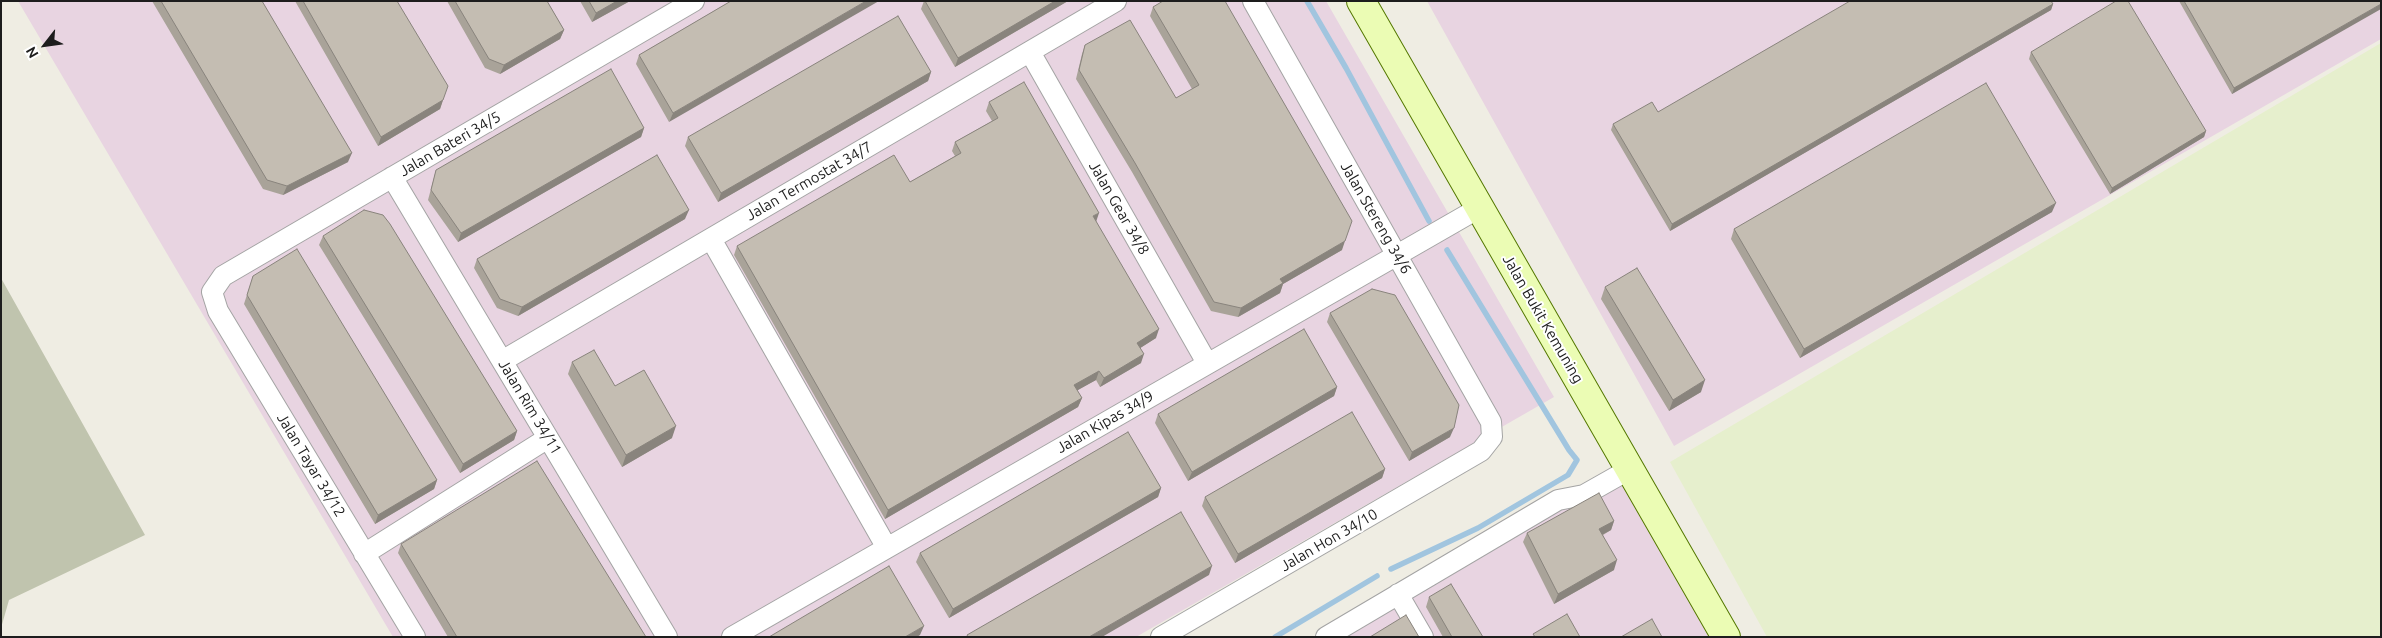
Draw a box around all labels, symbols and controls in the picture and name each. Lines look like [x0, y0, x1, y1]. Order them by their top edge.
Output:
north arrow [20, 20, 70, 70]
text: N [22, 44, 42, 61]
street label: Jalan Bateri 34/5 [396, 108, 504, 180]
street label: Jalan Termostat 34/7 [743, 138, 875, 224]
street label: Jalan Gear 34/8 [1085, 158, 1153, 258]
street label: Jalan Stereng 34/6 [1337, 159, 1415, 277]
street label: Jalan Bukit Kemuning [1499, 251, 1587, 387]
street label: Jalan Rim 34/11 [495, 356, 565, 458]
street label: Jalan Kipas 34/9 [1053, 387, 1157, 457]
street label: Jalan Tayar 34/12 [273, 410, 349, 520]
street label: Jalan Hon 34/10 [1277, 505, 1381, 575]

